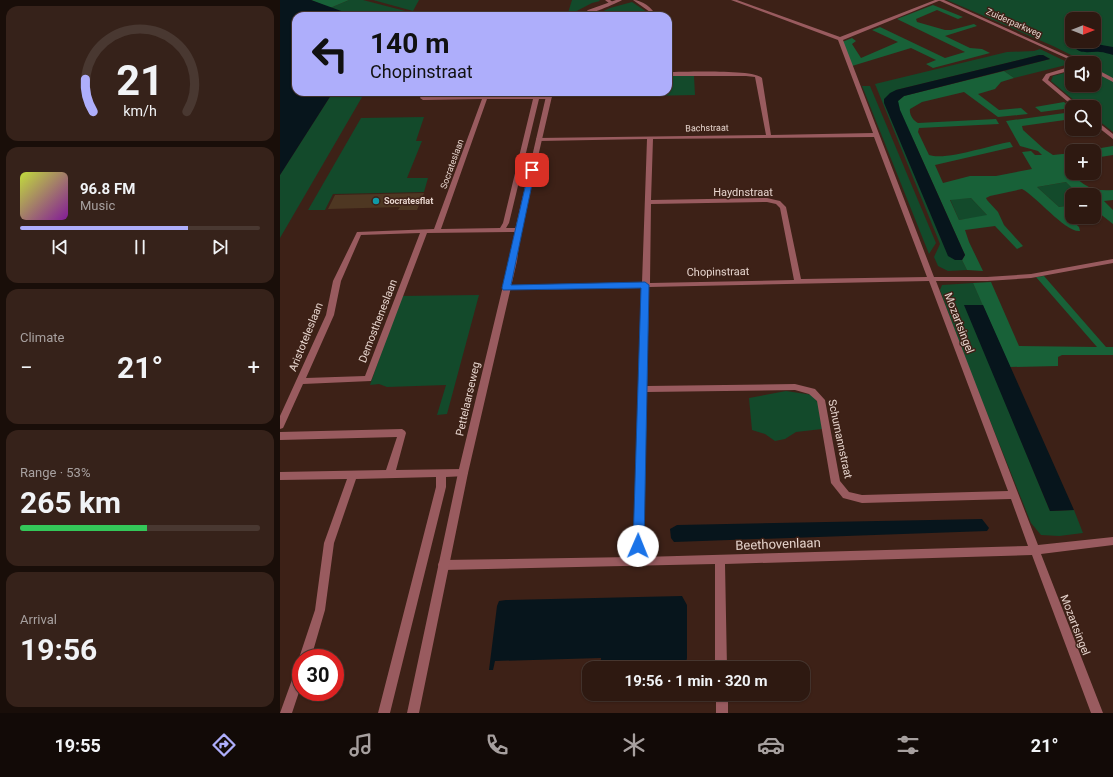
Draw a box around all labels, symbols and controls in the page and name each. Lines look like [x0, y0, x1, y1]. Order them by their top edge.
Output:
street label: Zuiderparkweg [985, 6, 1043, 40]
north arrow [1065, 12, 1101, 48]
map controls [1065, 12, 1101, 224]
text: 140 m [370, 27, 449, 60]
icon: left [304, 28, 356, 80]
text: 21 [116, 56, 164, 105]
button: sound [1065, 56, 1101, 92]
text: Chopinstraat [370, 61, 473, 82]
button: search [1065, 100, 1101, 136]
text: km/h [123, 102, 157, 118]
street label: Bachstraat [685, 123, 729, 133]
street label: Socrateslaan [438, 138, 466, 190]
button: + [1065, 144, 1101, 180]
pin [515, 153, 549, 187]
icon: arrive [521, 159, 543, 181]
text: 96.8 FM [80, 180, 135, 198]
street label: Haydnstraat [713, 186, 773, 199]
button: − [1065, 188, 1101, 224]
marker: Socratesflat [371, 196, 381, 206]
place label: Socratesflat [384, 196, 433, 206]
text: Music [80, 198, 115, 213]
icon: previous [49, 236, 71, 258]
icon: pause [129, 236, 151, 258]
icon: next [209, 236, 231, 258]
street label: Chopinstraat [687, 265, 750, 279]
street label: Demostheneslaan [356, 277, 400, 365]
street label: Mozartsingel [941, 291, 977, 355]
street label: Aristoteleslaan [286, 301, 326, 373]
text: Climate [20, 330, 64, 345]
text: 21° [117, 350, 163, 385]
text: − [20, 355, 33, 380]
text: + [248, 355, 260, 380]
street label: Pettelaarseweg [453, 361, 483, 437]
street label: Schumannstraat [825, 398, 855, 480]
text: Range · 53% [20, 465, 90, 480]
text: 265 km [20, 485, 121, 520]
position arrow [617, 525, 659, 567]
street label: Beethovenlaan [735, 535, 821, 553]
street label: Mozartsingel [1057, 593, 1093, 657]
text: Arrival [20, 612, 57, 627]
text: 19:56 [20, 632, 97, 667]
speed limit sign: 30 [292, 649, 344, 701]
text: 19:56 · 1 min · 320 m [625, 672, 767, 690]
icon: directions [210, 731, 238, 759]
icon: music [347, 731, 375, 759]
icon: phone [483, 731, 511, 759]
icon: climate [620, 731, 648, 759]
icon: car [757, 731, 785, 759]
icon: filters [894, 731, 922, 759]
text: 19:55 [54, 735, 101, 756]
text: 21° [1031, 735, 1059, 756]

